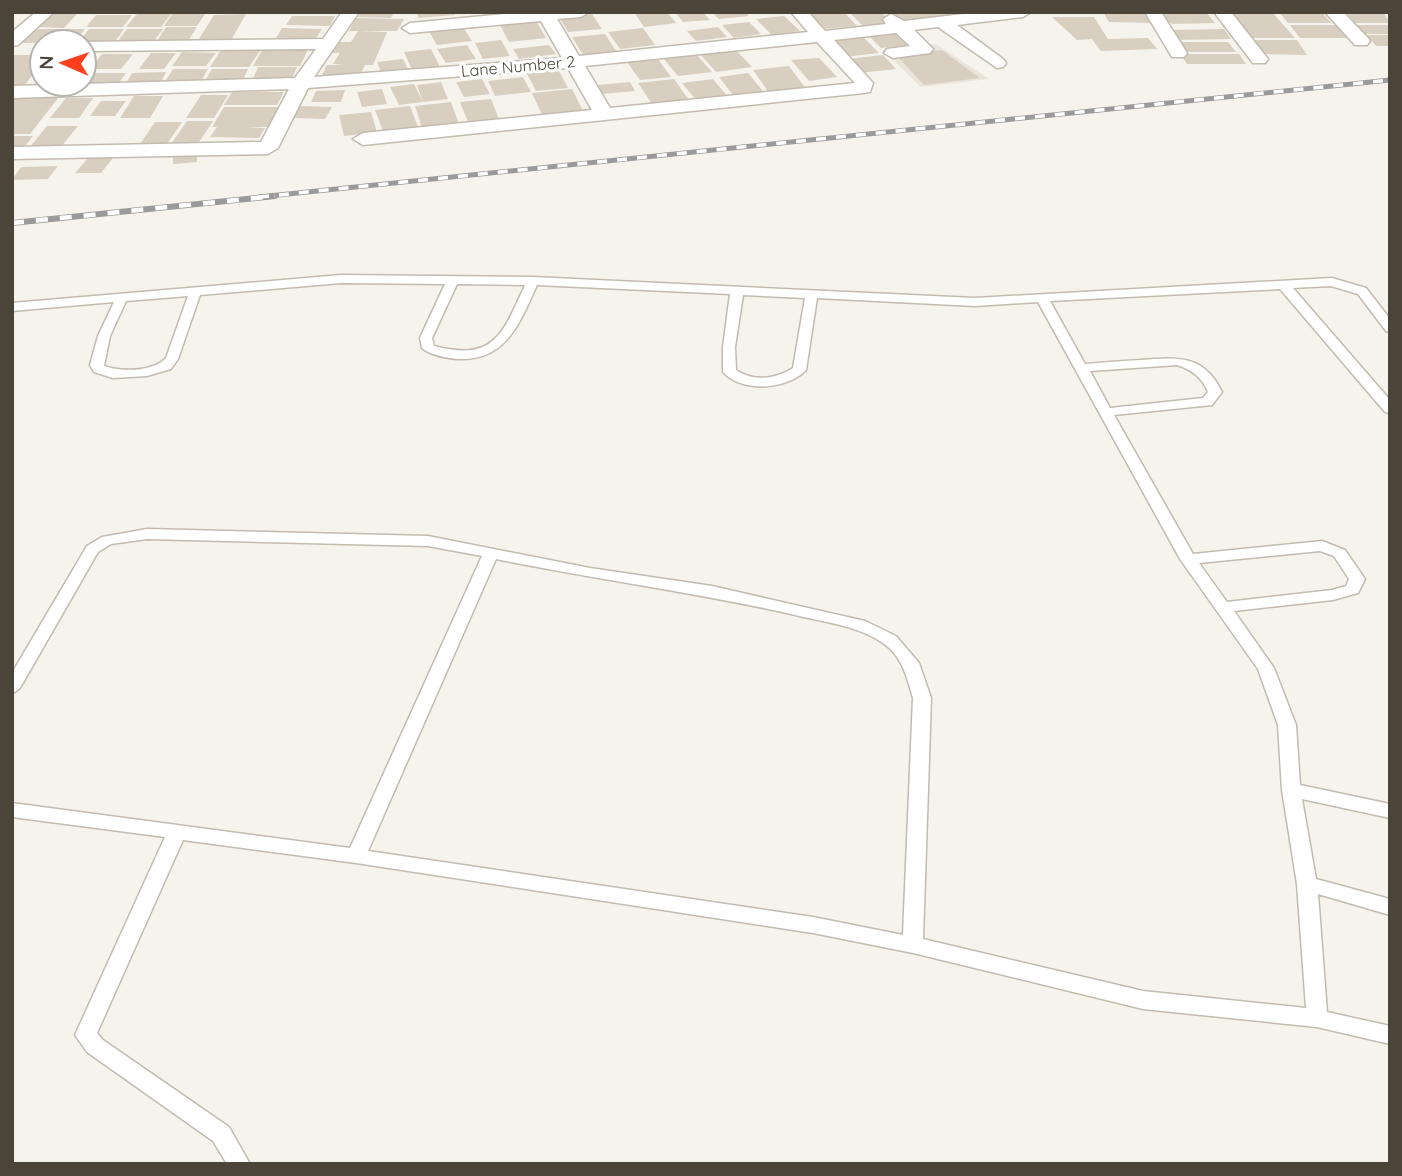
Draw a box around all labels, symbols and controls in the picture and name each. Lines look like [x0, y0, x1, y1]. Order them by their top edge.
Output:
north arrow [28, 28, 98, 98]
street label: Lane Number 2 [460, 51, 576, 81]
text: N [34, 55, 58, 70]

